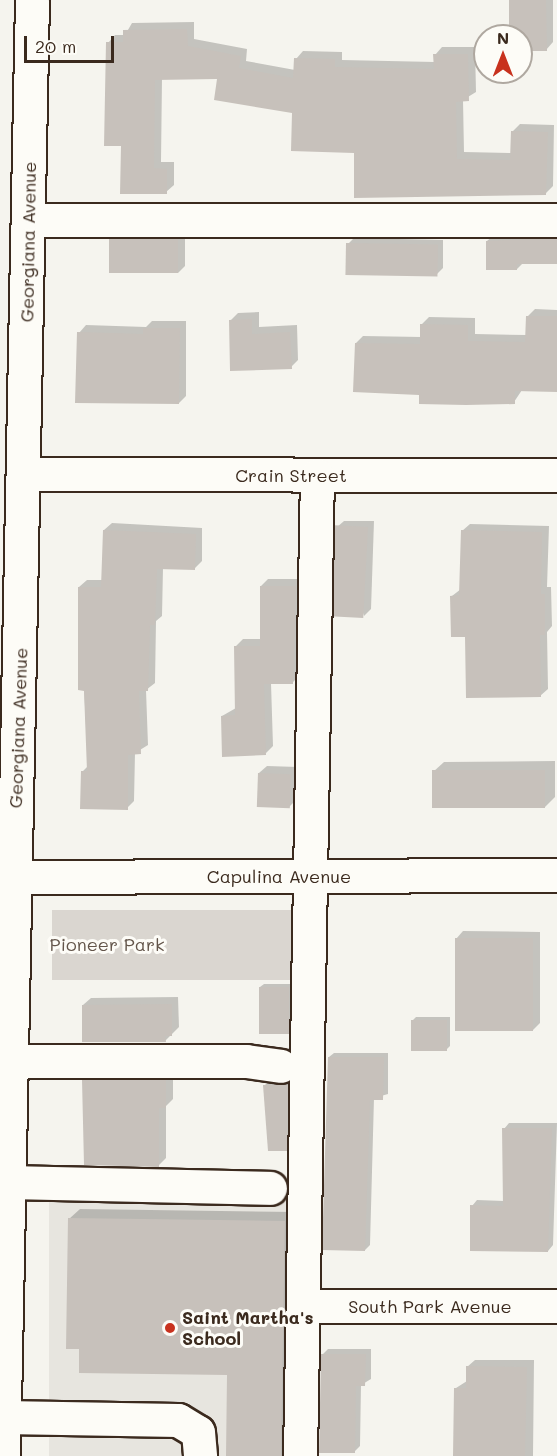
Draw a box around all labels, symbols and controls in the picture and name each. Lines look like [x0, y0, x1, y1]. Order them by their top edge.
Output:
scale bar [27, 24, 117, 62]
north arrow [473, 24, 533, 84]
text: N [497, 27, 509, 48]
text: 20 m [35, 34, 76, 58]
street label: Georgiana Avenue [16, 162, 40, 322]
street label: Crain Street [235, 464, 347, 486]
street label: Georgiana Avenue [4, 647, 32, 809]
street label: Capulina Avenue [207, 865, 351, 887]
park label: Pioneer Park [49, 933, 165, 955]
street label: South Park Avenue [348, 1295, 512, 1317]
place label: Saint Martha's School [182, 1307, 314, 1350]
marker: Saint Martha's School [163, 1321, 177, 1335]

